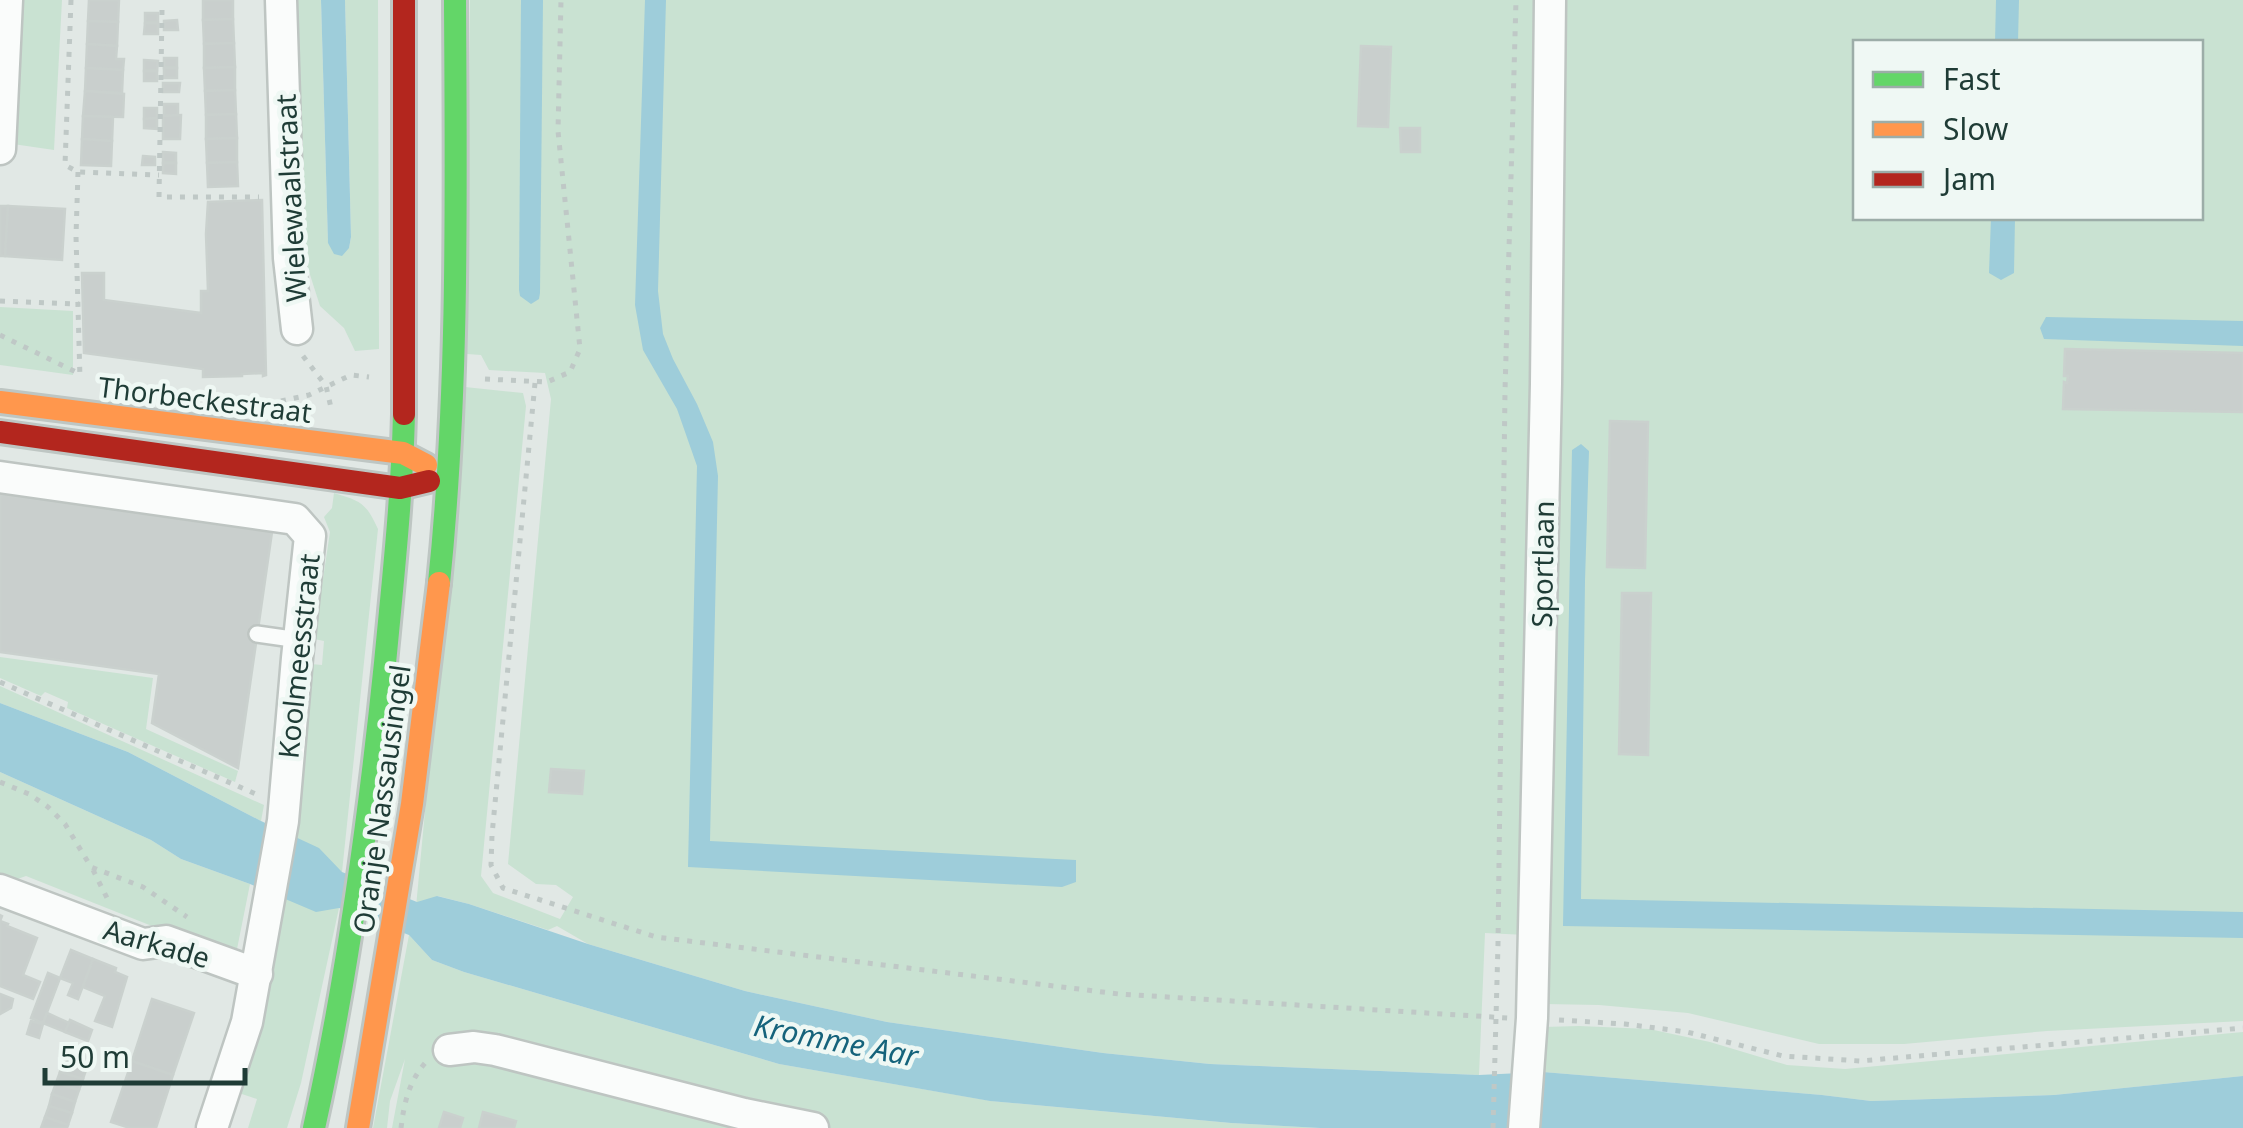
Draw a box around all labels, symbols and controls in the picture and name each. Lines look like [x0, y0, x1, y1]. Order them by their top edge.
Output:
legend [1853, 40, 2203, 220]
text: Fast [1943, 58, 2001, 99]
street label: Wielewaalstraat [266, 93, 314, 303]
text: Slow [1943, 108, 2009, 149]
text: Jam [1940, 158, 1996, 199]
street label: Thorbeckestraat [96, 367, 314, 431]
street label: Sportlaan [1522, 500, 1562, 628]
street label: Koolmeesstraat [268, 552, 328, 760]
street label: Oranje Nassausingel [343, 662, 419, 936]
street label: Aarkade [99, 910, 215, 976]
water label: Kromme Aar [751, 1004, 923, 1076]
scale bar [45, 1023, 245, 1085]
text: 50 m [60, 1036, 130, 1077]

